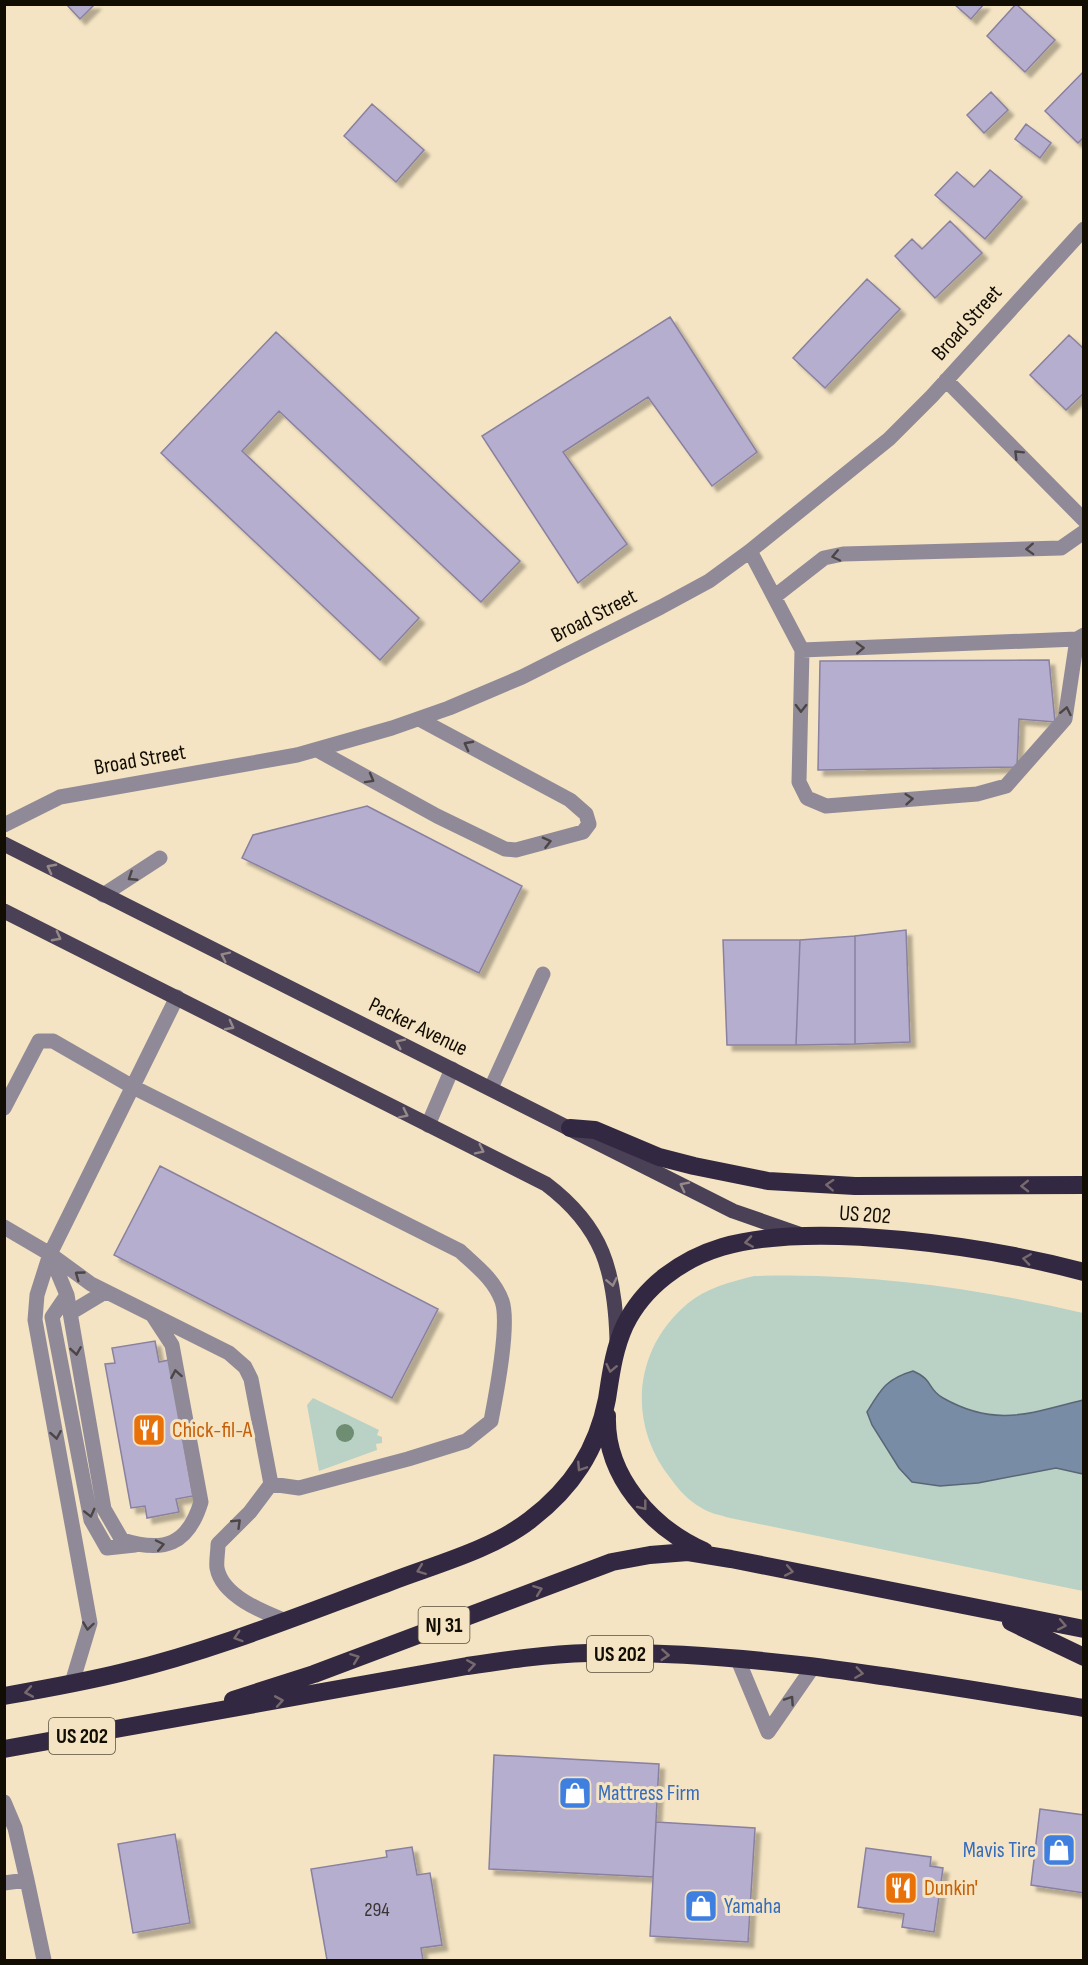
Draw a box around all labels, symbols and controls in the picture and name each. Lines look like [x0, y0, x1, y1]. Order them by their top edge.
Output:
street label: Broad Street [926, 279, 1008, 366]
one-way arrow [1014, 450, 1025, 461]
one-way arrow [1026, 542, 1035, 555]
one-way arrow [831, 549, 841, 562]
street label: Broad Street [547, 583, 642, 649]
one-way arrow [856, 641, 865, 654]
one-way arrow [794, 704, 807, 713]
one-way arrow [1058, 706, 1071, 716]
street label: Broad Street [92, 739, 188, 781]
one-way arrow [464, 741, 474, 752]
one-way arrow [364, 772, 374, 783]
one-way arrow [904, 793, 914, 806]
one-way arrow [541, 837, 552, 849]
one-way arrow [47, 864, 57, 875]
one-way arrow [127, 869, 138, 880]
one-way arrow [51, 930, 61, 941]
one-way arrow [220, 951, 231, 963]
street label: Packer Avenue [364, 991, 472, 1063]
one-way arrow [224, 1019, 234, 1030]
one-way arrow [395, 1038, 406, 1050]
one-way arrow [398, 1106, 409, 1118]
one-way arrow [474, 1143, 485, 1155]
one-way arrow [826, 1179, 835, 1192]
one-way arrow [1021, 1180, 1030, 1192]
one-way arrow [679, 1182, 690, 1194]
street label: US 202 [838, 1200, 892, 1230]
one-way arrow [745, 1235, 754, 1247]
one-way arrow [1022, 1253, 1031, 1265]
one-way arrow [74, 1271, 85, 1282]
one-way arrow [605, 1277, 618, 1287]
one-way arrow [70, 1346, 82, 1355]
one-way arrow [606, 1363, 619, 1373]
one-way arrow [171, 1369, 183, 1379]
restaurant icon: Chick-fil-A [131, 1412, 167, 1448]
place label: Chick-fil-A [172, 1417, 253, 1444]
one-way arrow [49, 1429, 62, 1439]
one-way arrow [577, 1461, 589, 1471]
one-way arrow [635, 1499, 646, 1510]
one-way arrow [83, 1508, 96, 1518]
one-way arrow [230, 1520, 241, 1531]
one-way arrow [155, 1539, 165, 1552]
one-way arrow [416, 1563, 427, 1576]
one-way arrow [783, 1564, 793, 1577]
one-way arrow [531, 1585, 542, 1597]
road number: NJ 31 [418, 1607, 470, 1643]
one-way arrow [1057, 1618, 1067, 1631]
one-way arrow [82, 1622, 94, 1631]
one-way arrow [233, 1630, 244, 1643]
road number: US 202 [587, 1636, 653, 1672]
one-way arrow [661, 1649, 670, 1662]
one-way arrow [349, 1653, 360, 1666]
one-way arrow [466, 1660, 476, 1672]
one-way arrow [855, 1667, 864, 1679]
one-way arrow [24, 1685, 34, 1698]
one-way arrow [783, 1695, 794, 1706]
one-way arrow [275, 1696, 284, 1708]
road number: US 202 [49, 1718, 115, 1754]
shop icon: Mattress Firm [557, 1775, 593, 1811]
place label: Mattress Firm [598, 1780, 700, 1807]
shop icon: Mavis Tire [1041, 1832, 1077, 1868]
place label: Mavis Tire [963, 1837, 1036, 1864]
restaurant icon: Dunkin' [883, 1870, 919, 1906]
place label: Dunkin' [924, 1875, 978, 1902]
shop icon: Yamaha [683, 1888, 719, 1924]
place label: Yamaha [724, 1893, 781, 1920]
house number: 294 [364, 1898, 390, 1922]

